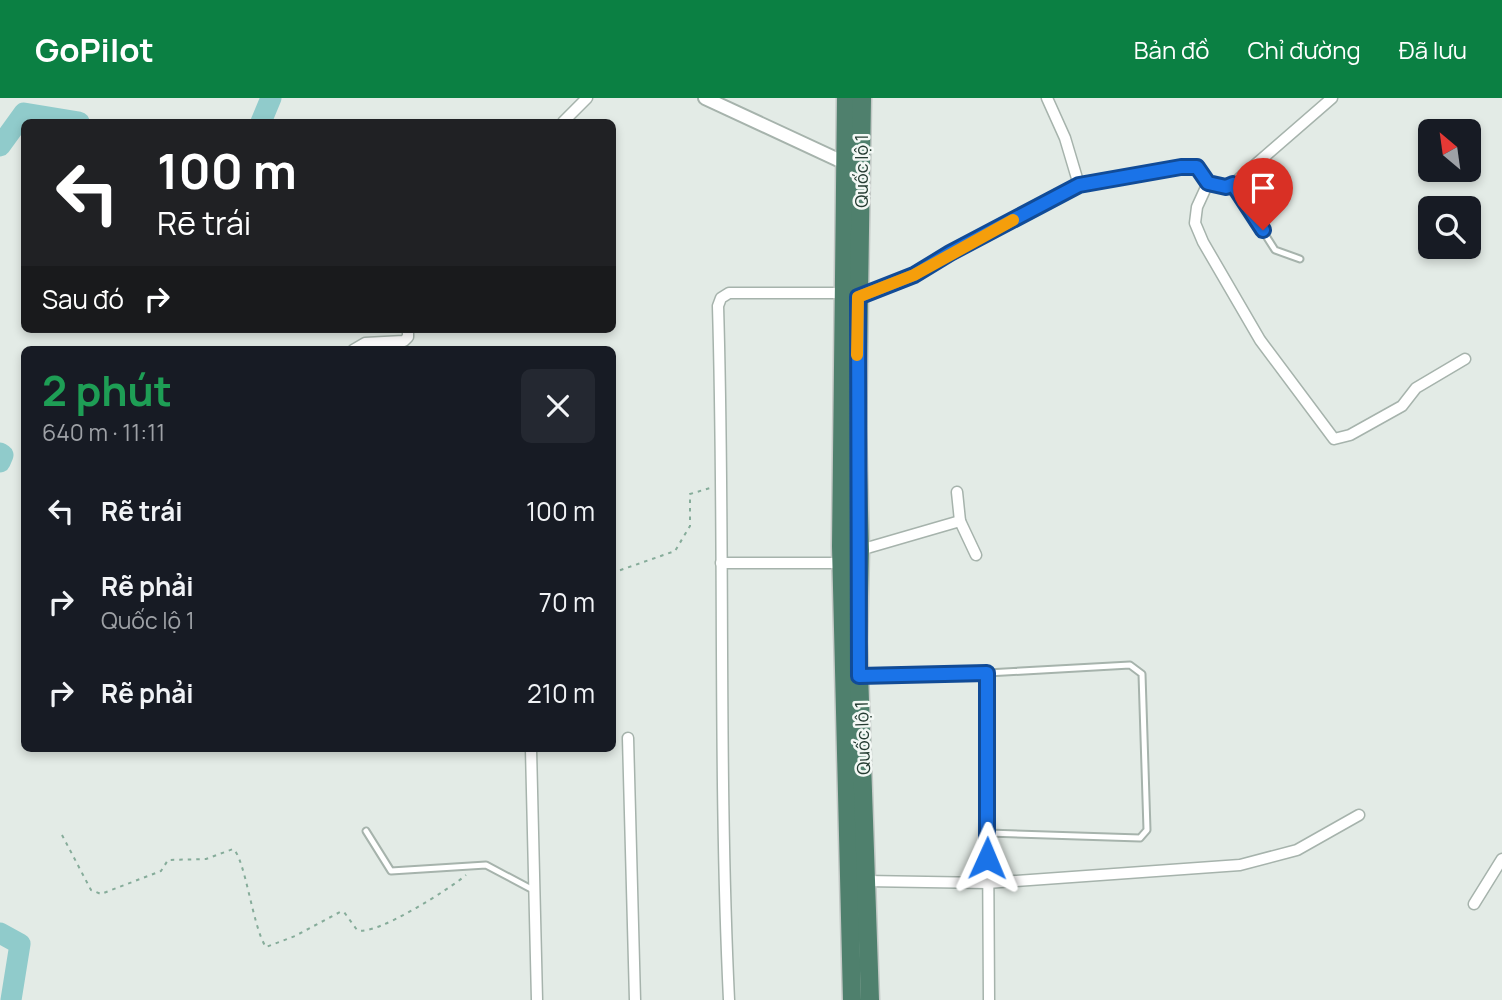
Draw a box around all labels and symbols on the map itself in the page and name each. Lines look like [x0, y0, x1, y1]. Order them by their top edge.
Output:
north arrow [1418, 119, 1480, 182]
street label: Quốc lộ 1 [849, 134, 873, 208]
pin [1233, 158, 1293, 230]
street label: Quốc lộ 1 [849, 701, 875, 775]
position arrow [950, 821, 1024, 895]

